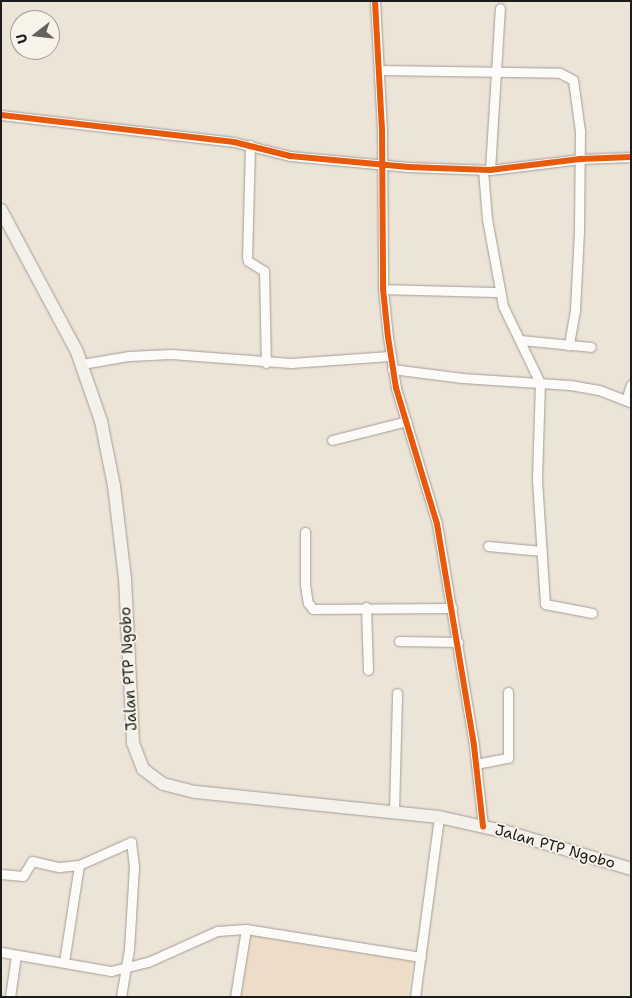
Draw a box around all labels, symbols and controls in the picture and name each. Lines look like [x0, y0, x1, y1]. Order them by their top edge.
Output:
north arrow [10, 10, 60, 60]
text: U [12, 32, 32, 46]
street label: Jalan PTP Ngobo [117, 607, 141, 731]
street label: Jalan PTP Ngobo [493, 821, 617, 873]

